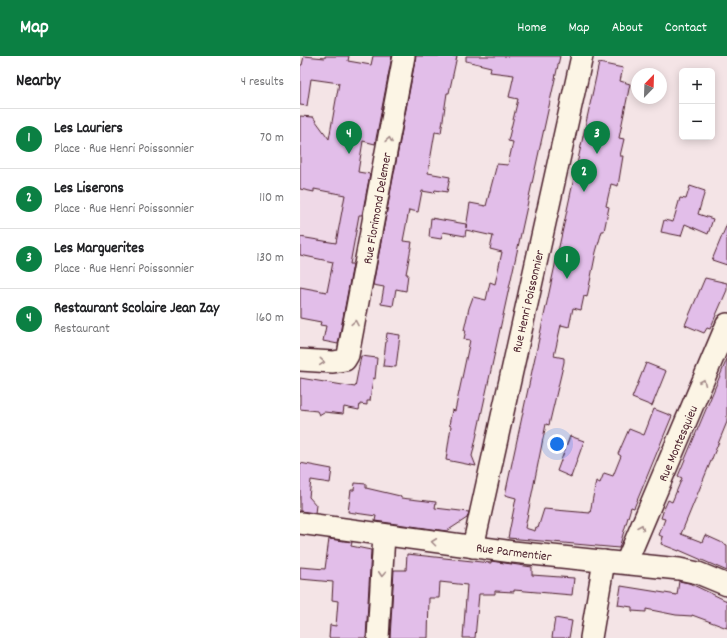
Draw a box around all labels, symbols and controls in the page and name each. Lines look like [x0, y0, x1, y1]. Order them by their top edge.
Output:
text: Map [20, 15, 49, 42]
text: Home [517, 18, 546, 38]
text: Map [568, 18, 590, 38]
text: About [612, 18, 643, 38]
text: Contact [665, 18, 707, 38]
north arrow [631, 68, 667, 104]
map controls [679, 68, 715, 140]
button: + [679, 68, 715, 104]
text: Nearby [16, 70, 60, 94]
text: 4 results [241, 73, 284, 92]
button: − [679, 104, 715, 140]
text: Les Lauriers [54, 118, 123, 140]
pin: 4 [336, 121, 362, 154]
pin: 3 [584, 121, 610, 154]
text: 1 [28, 129, 30, 148]
text: 70 m [260, 129, 284, 148]
one-way arrow [384, 136, 392, 143]
text: Place · Rue Henri Poissonnier [54, 140, 194, 159]
street label: Rue Florimond Delemer [359, 151, 398, 266]
pin: 2 [571, 159, 597, 192]
text: Les Liserons [54, 178, 124, 200]
text: 2 [26, 189, 32, 208]
text: 110 m [259, 189, 284, 208]
text: Place · Rue Henri Poissonnier [54, 200, 194, 219]
text: Les Marguerites [54, 238, 144, 260]
pin: 1 [554, 246, 580, 279]
street label: Rue Henri Poissonnier [508, 248, 551, 355]
text: 3 [26, 249, 32, 268]
text: 130 m [256, 249, 284, 268]
text: Place · Rue Henri Poissonnier [54, 260, 194, 279]
text: Restaurant Scolaire Jean Zay [54, 298, 219, 320]
text: 4 [26, 309, 32, 328]
text: 160 m [256, 309, 284, 328]
one-way arrow [350, 319, 359, 326]
text: Restaurant [54, 320, 110, 339]
one-way arrow [319, 357, 325, 366]
one-way arrow [698, 378, 706, 385]
street label: Rue Montesquieu [655, 403, 704, 485]
your location [547, 434, 567, 454]
one-way arrow [636, 524, 644, 532]
one-way arrow [431, 538, 437, 547]
street label: Rue Parmentier [475, 539, 553, 568]
one-way arrow [377, 571, 386, 577]

